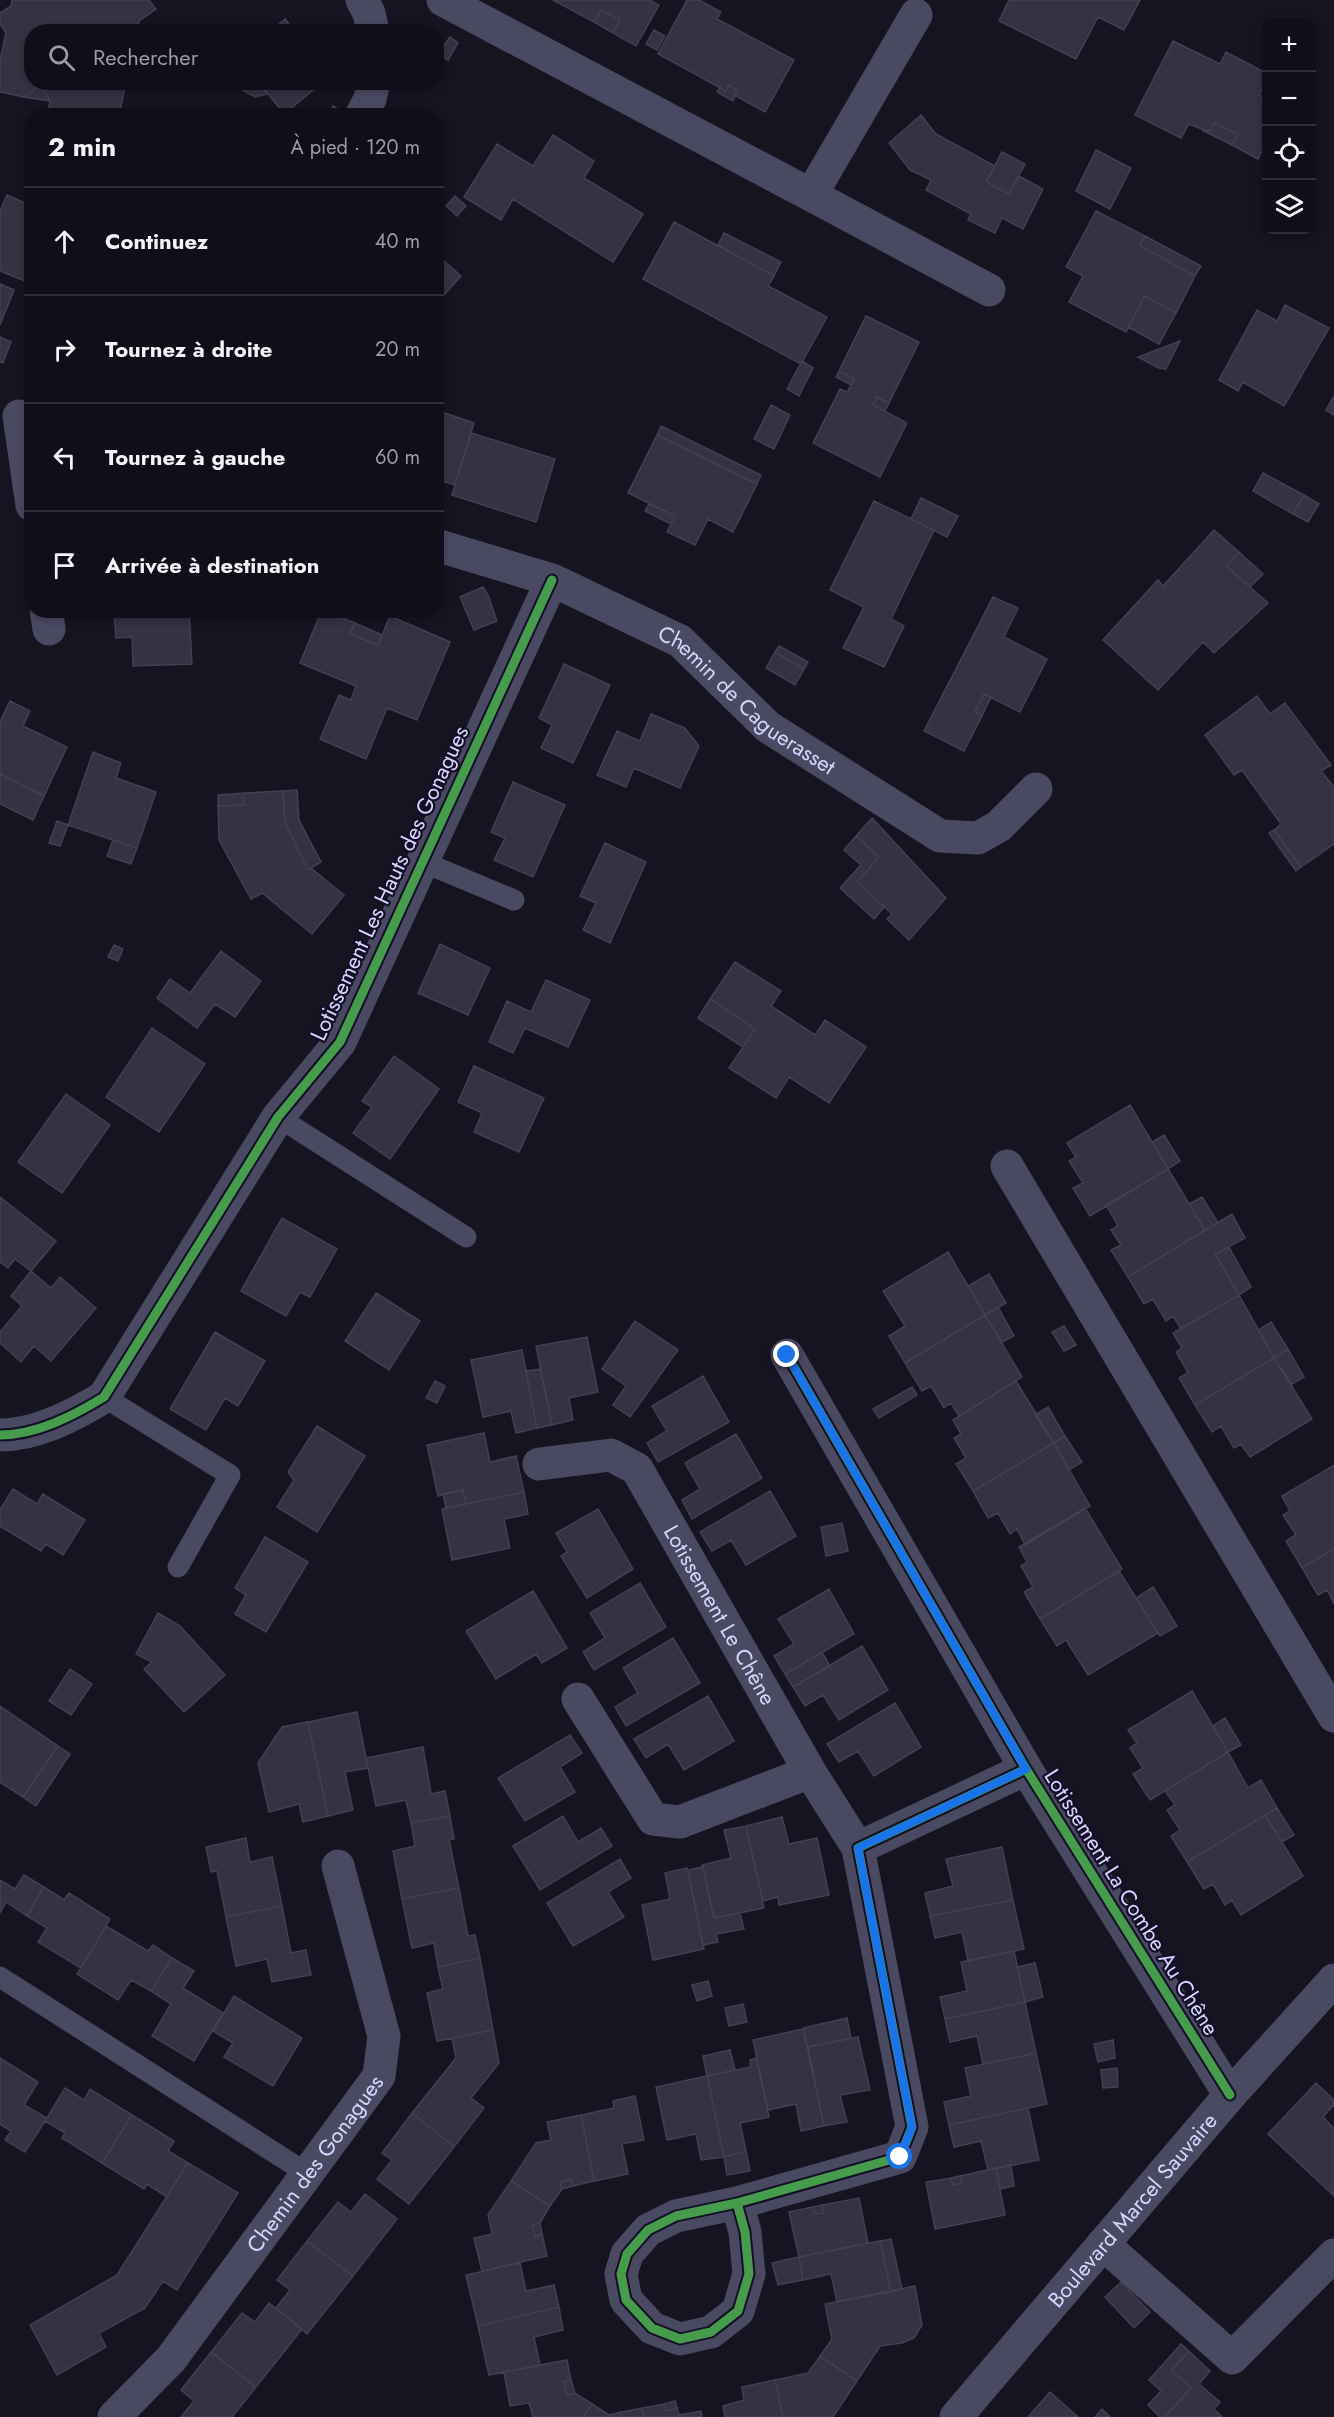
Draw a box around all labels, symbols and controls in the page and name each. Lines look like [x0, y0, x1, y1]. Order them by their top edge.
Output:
map controls [1262, 18, 1316, 234]
button: + [1262, 18, 1316, 72]
search box [24, 24, 444, 90]
icon: search [45, 41, 78, 74]
text: Rechercher [93, 41, 198, 73]
button: − [1262, 72, 1316, 126]
button: locate [1262, 126, 1316, 180]
text: 2 min [48, 128, 116, 166]
text: À pied · 120 m [291, 133, 420, 162]
button: layers [1262, 180, 1316, 234]
icon: ahead [48, 225, 81, 258]
text: Continuez [105, 225, 208, 257]
text: 40 m [375, 227, 420, 256]
icon: right [48, 333, 81, 366]
text: Tournez à droite [105, 333, 272, 365]
text: 20 m [375, 335, 420, 364]
icon: left [48, 441, 81, 474]
text: Tournez à gauche [105, 441, 285, 473]
text: 60 m [375, 443, 420, 472]
icon: arrive [48, 549, 81, 582]
text: Arrivée à destination [105, 549, 319, 581]
street label: Chemin de Caguerasset [653, 617, 843, 782]
street label: Lotissement Les Hauts des Gonagues [302, 720, 476, 1046]
route end [773, 1341, 799, 1367]
street label: Lotissement Le Chêne [656, 1519, 784, 1711]
street label: Lotissement La Combe Au Chêne [1037, 1763, 1227, 2041]
street label: Chemin des Gonagues [238, 2068, 391, 2259]
street label: Boulevard Marcel Sauvaire [1040, 2105, 1224, 2314]
route start [886, 2143, 912, 2169]

